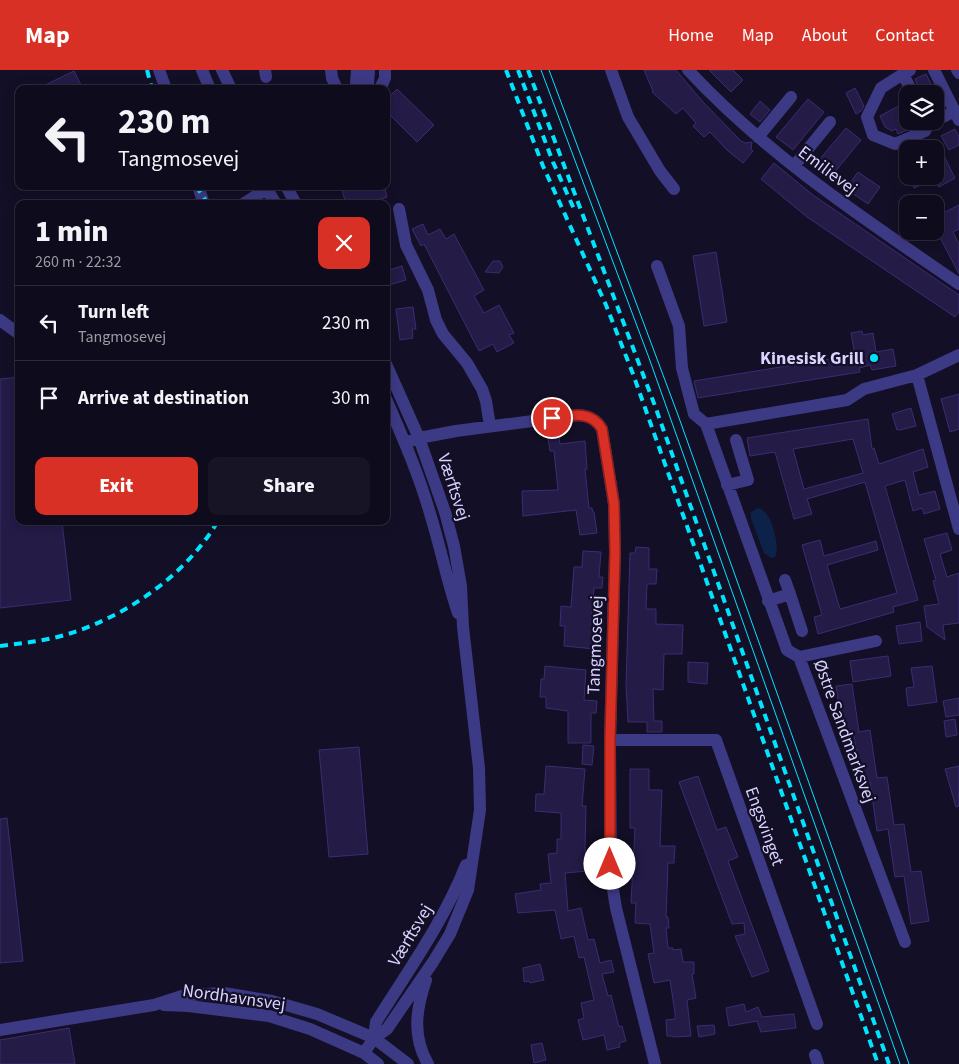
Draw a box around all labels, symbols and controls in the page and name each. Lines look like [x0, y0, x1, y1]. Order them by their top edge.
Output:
text: Map [25, 18, 70, 53]
text: Home [668, 23, 714, 48]
text: Map [742, 23, 774, 48]
text: About [802, 23, 847, 48]
text: Contact [875, 23, 934, 48]
map controls [899, 85, 944, 240]
button: layers [899, 85, 944, 130]
text: 230 m [118, 97, 210, 147]
icon: left [35, 105, 100, 170]
street label: Emilievej [793, 140, 863, 201]
button: + [899, 140, 944, 185]
text: Tangmosevej [118, 143, 239, 175]
button: − [899, 195, 944, 240]
text: 1 min [35, 210, 109, 253]
button: close [318, 217, 370, 269]
text: 260 m · 22:32 [35, 251, 122, 273]
text: Turn left [78, 299, 149, 326]
icon: left [35, 309, 63, 337]
text: 230 m [322, 310, 370, 337]
text: Tangmosevej [78, 326, 166, 348]
place label: Kinesisk Grill [760, 346, 864, 371]
marker: Kinesisk Grill [868, 352, 880, 364]
icon: arrive [35, 384, 63, 412]
text: Arrive at destination [78, 385, 249, 412]
text: 30 m [332, 385, 370, 412]
pin [531, 397, 573, 439]
icon: arrive [538, 404, 566, 432]
street label: Værftsvej [431, 451, 476, 524]
button: Exit [35, 457, 198, 515]
button: Share [208, 457, 370, 515]
street label: Tangmosevej [581, 595, 610, 695]
street label: Østre Sandmarksvej [807, 656, 882, 806]
street label: Engsvinget [739, 783, 790, 869]
position arrow [583, 837, 635, 889]
street label: Værftsvej [382, 899, 439, 971]
street label: Nordhavnsvej [181, 978, 287, 1017]

